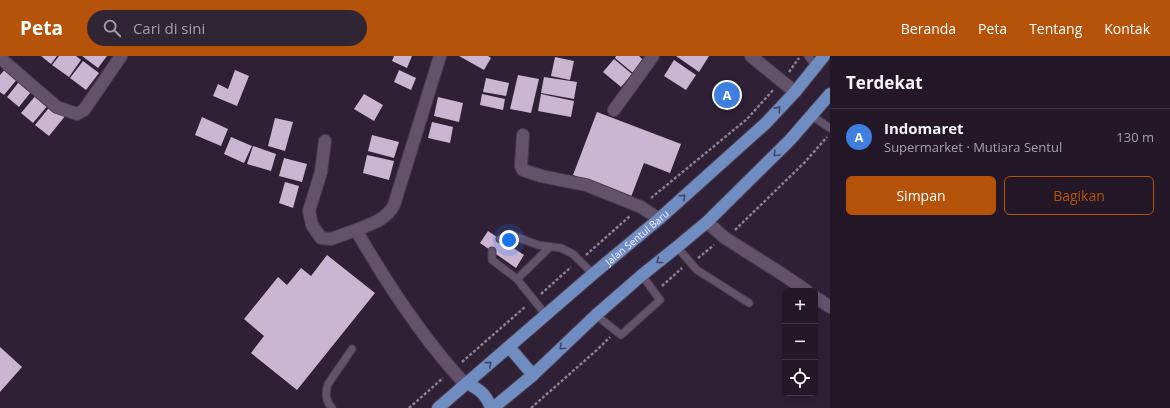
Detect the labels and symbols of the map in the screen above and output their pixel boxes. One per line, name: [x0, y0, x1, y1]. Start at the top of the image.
pin: A: [714, 80, 740, 110]
one-way arrow: [774, 106, 781, 114]
one-way arrow: [773, 149, 781, 157]
one-way arrow: [678, 195, 686, 202]
street label: Jalan Sentul Baru: [601, 206, 672, 269]
your location: [499, 230, 519, 250]
one-way arrow: [657, 256, 664, 263]
one-way arrow: [559, 342, 567, 350]
one-way arrow: [484, 362, 491, 369]

